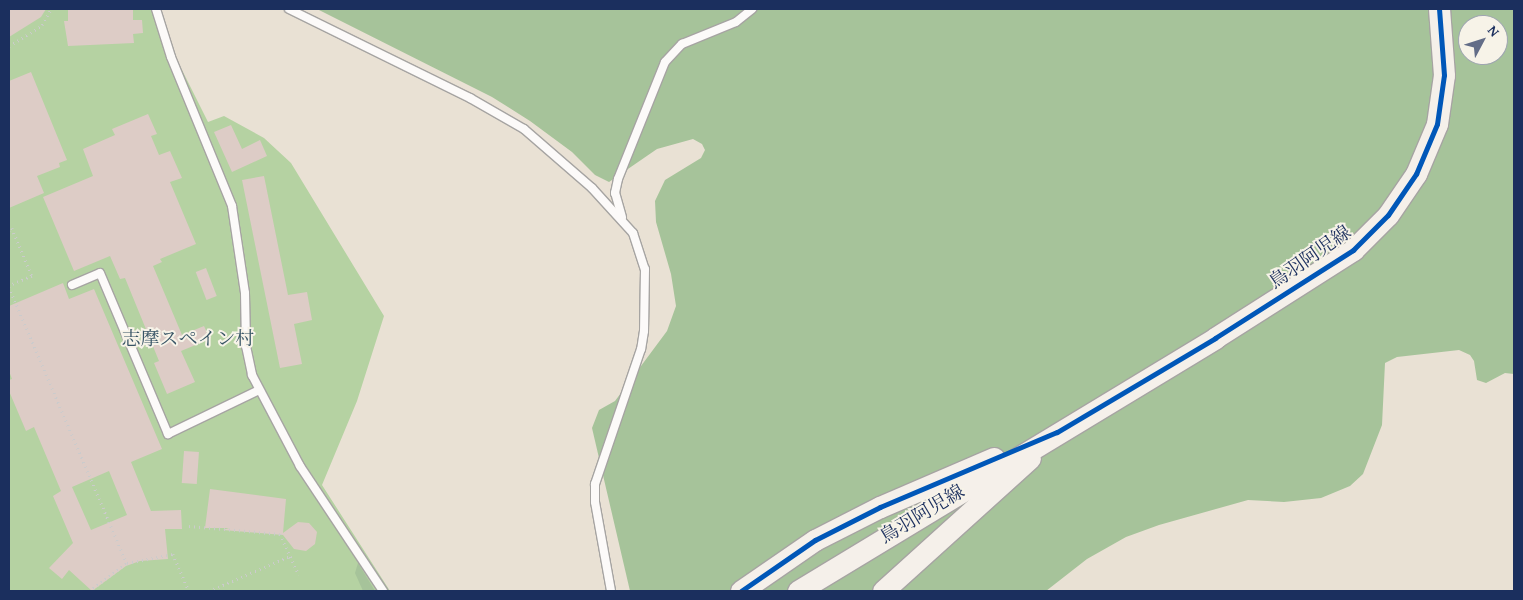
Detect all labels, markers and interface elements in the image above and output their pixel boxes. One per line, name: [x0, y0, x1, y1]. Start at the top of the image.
north arrow: [1458, 15, 1508, 65]
text: N: [1483, 21, 1504, 41]
street label: 鳥羽阿児線: [1265, 220, 1355, 294]
park label: 志摩スペイン村: [122, 328, 254, 350]
street label: 鳥羽阿児線: [875, 480, 969, 548]

